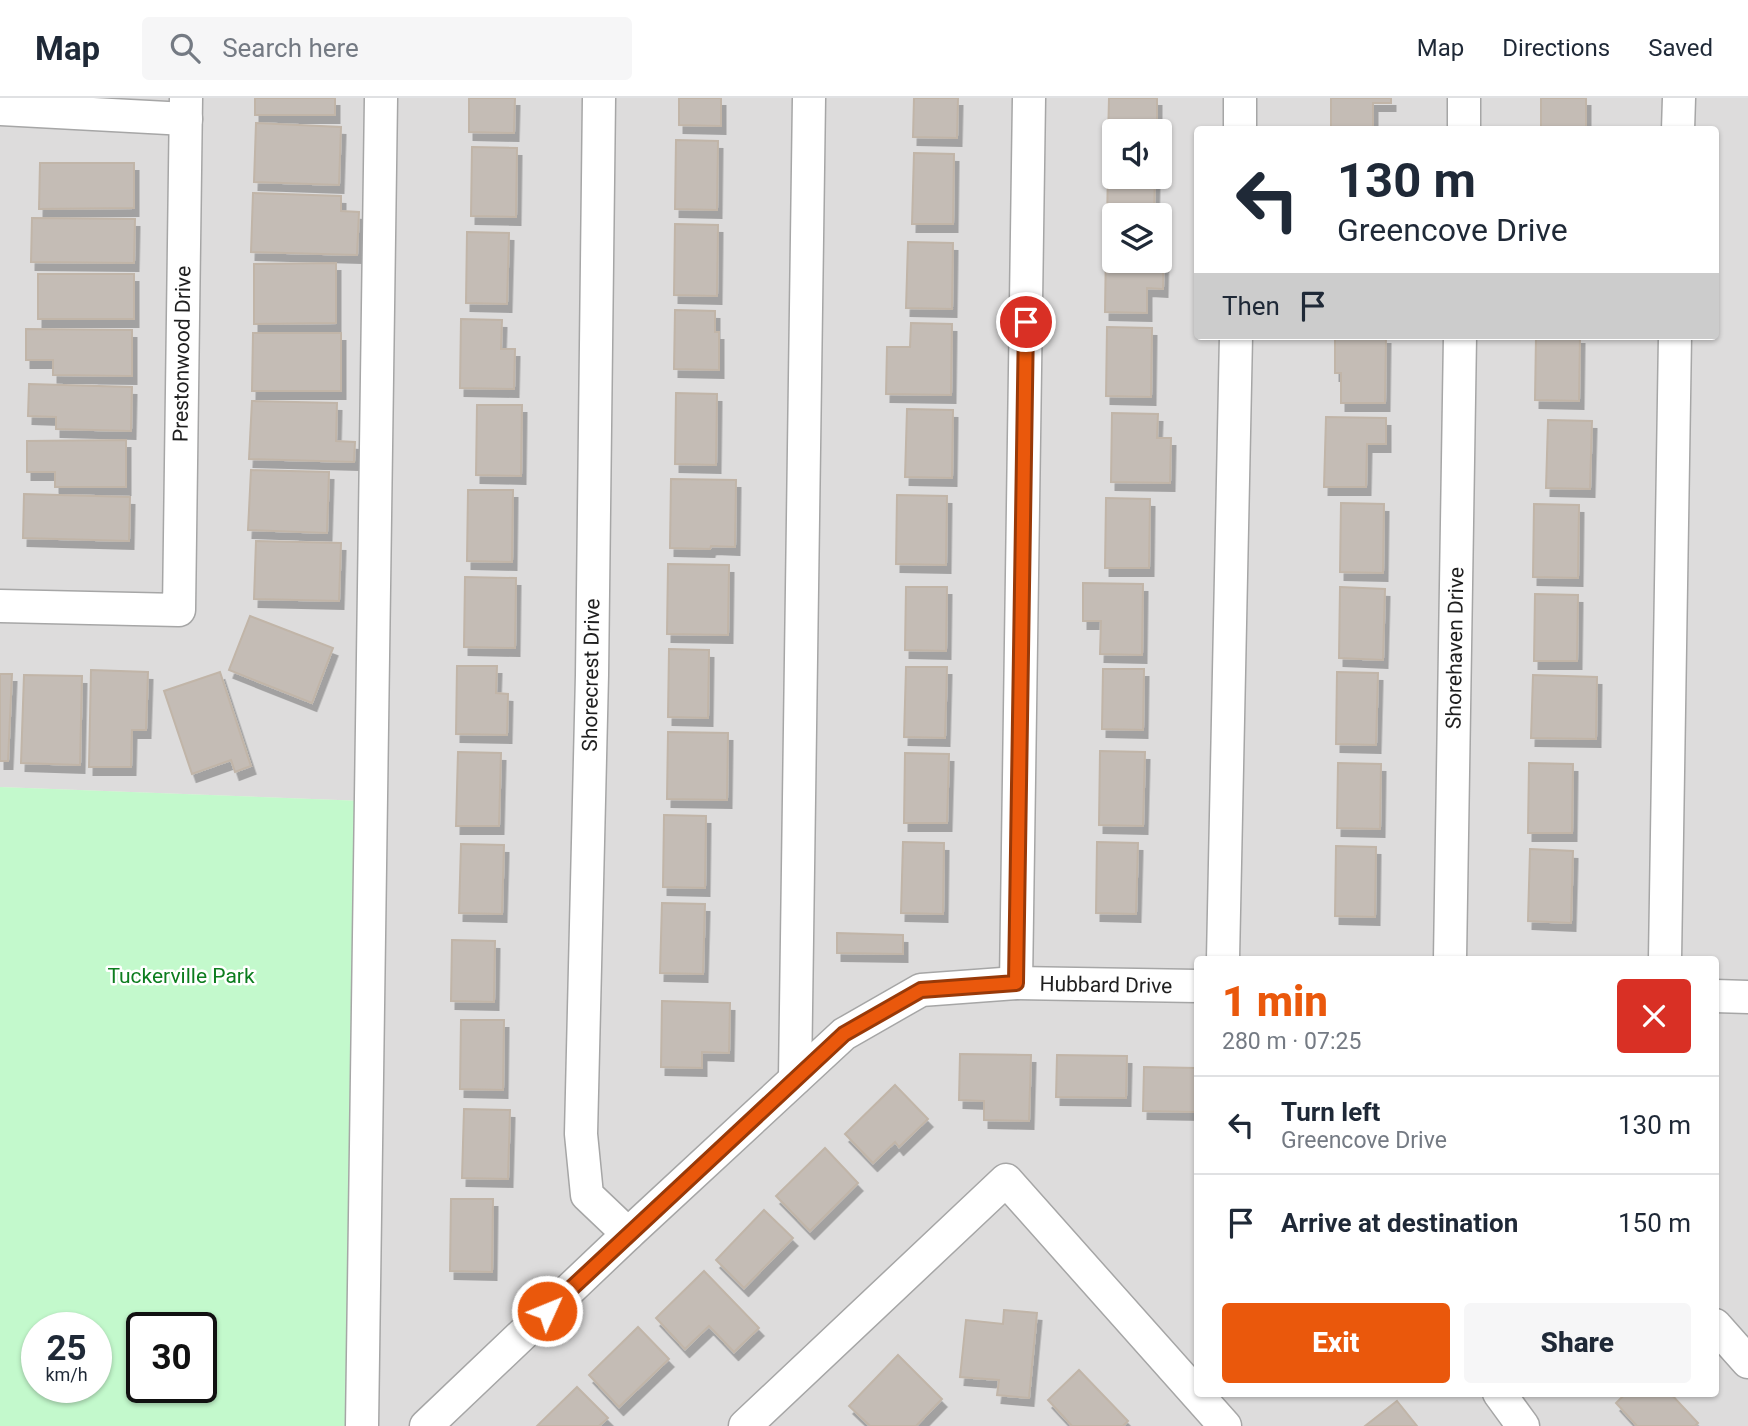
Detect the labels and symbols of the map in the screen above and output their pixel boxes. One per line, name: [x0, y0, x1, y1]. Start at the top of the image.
street label: Prestonwood Drive: [168, 266, 196, 442]
pin: [996, 292, 1056, 352]
street label: Shorehaven Drive: [1442, 567, 1468, 729]
street label: Shorecrest Drive: [578, 598, 604, 752]
park label: Tuckerville Park: [107, 964, 255, 988]
street label: Hubbard Drive: [1039, 972, 1173, 998]
position arrow: [510, 1274, 584, 1348]
speed limit sign: 30: [126, 1312, 217, 1403]

